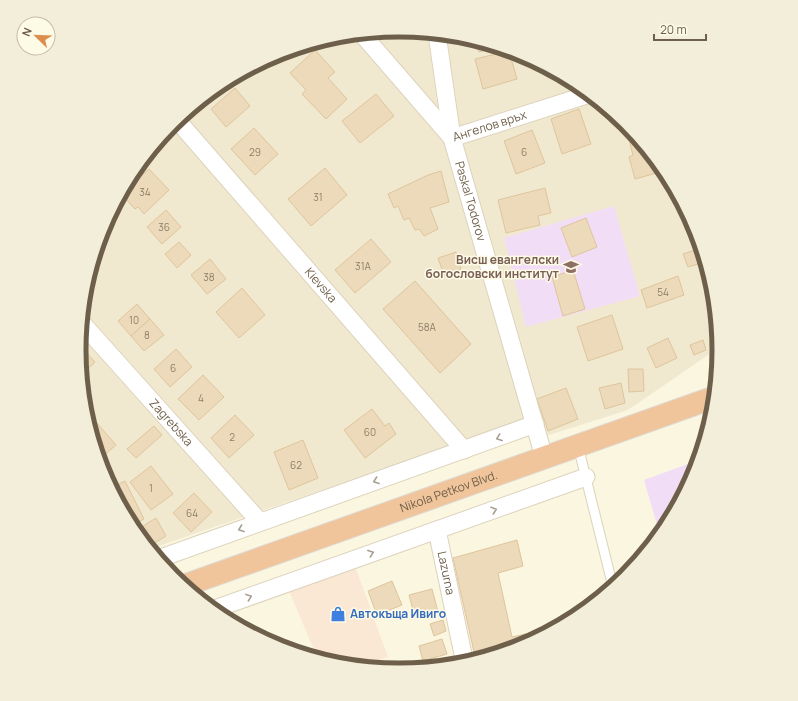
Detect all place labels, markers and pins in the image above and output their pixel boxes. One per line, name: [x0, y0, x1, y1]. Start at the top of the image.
place label: Висш евангелски богословски институт: [426, 251, 560, 282]
school or university icon: Висш евангелски богословски институт: [562, 258, 580, 276]
shop icon: Автокъща Ивиго: [329, 605, 347, 623]
place label: Автокъща Ивиго: [350, 605, 446, 622]

